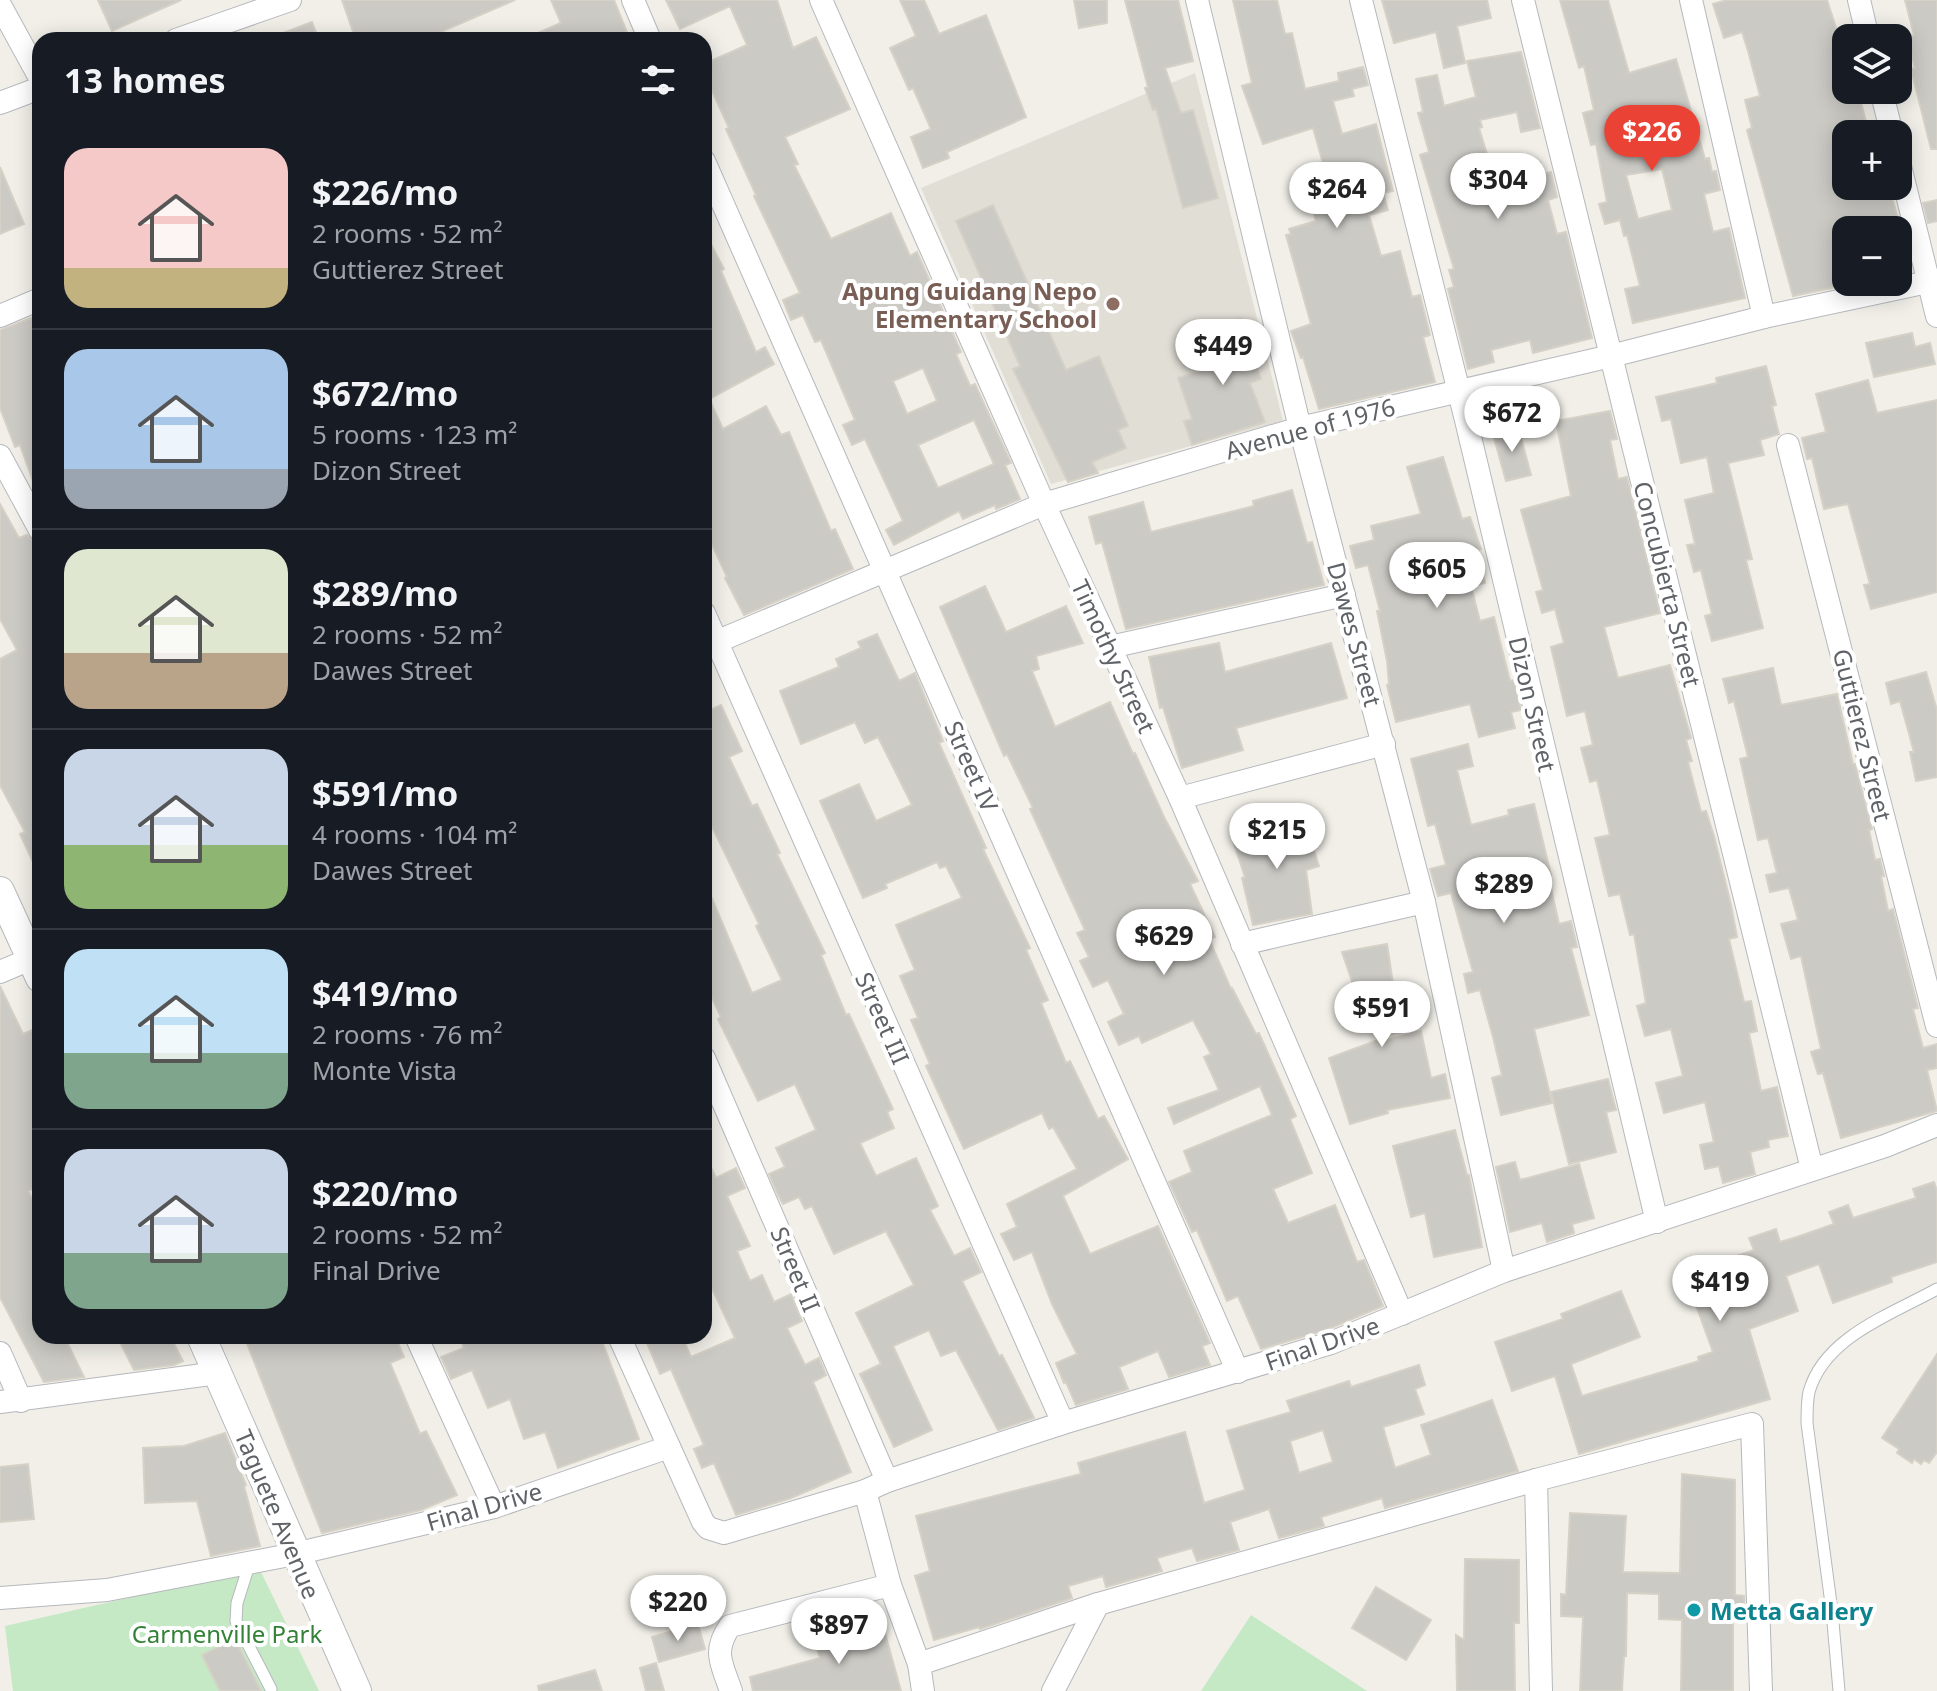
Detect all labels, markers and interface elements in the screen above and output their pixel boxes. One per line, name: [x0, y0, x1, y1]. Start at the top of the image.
map controls: [1832, 24, 1912, 296]
button: layers: [1832, 24, 1912, 104]
text: 13 homes: [64, 57, 226, 103]
icon: filters: [636, 58, 680, 102]
pin: $226: [1605, 105, 1699, 173]
text: $226: [1622, 113, 1682, 149]
button: +: [1832, 120, 1912, 200]
pin: $304: [1451, 153, 1545, 221]
text: $304: [1468, 161, 1528, 197]
pin: $264: [1290, 162, 1384, 230]
text: $226/mo: [312, 169, 458, 215]
text: $264: [1307, 170, 1367, 206]
icon: home: [128, 180, 224, 276]
text: 2 rooms · 52 m²: [312, 215, 502, 251]
button: −: [1832, 216, 1912, 296]
text: Guttierez Street: [312, 251, 503, 287]
place label: Apung Guidang Nepo Elementary School: [842, 274, 1097, 335]
marker: Apung Guidang Nepo Elementary School: [1104, 295, 1122, 313]
pin: $449: [1176, 319, 1270, 387]
text: $449: [1193, 327, 1253, 363]
text: $672/mo: [312, 370, 458, 416]
icon: home: [128, 381, 224, 477]
pin: $672: [1465, 386, 1559, 454]
street label: Avenue of 1976: [1221, 389, 1399, 467]
text: $672: [1482, 394, 1542, 430]
text: 5 rooms · 123 m²: [312, 416, 517, 452]
text: Dizon Street: [312, 452, 461, 488]
street label: Concubierta Street: [1627, 478, 1710, 691]
pin: $605: [1390, 542, 1484, 610]
text: $605: [1407, 550, 1467, 586]
street label: Dawes Street: [1320, 558, 1390, 710]
text: $289/mo: [312, 570, 458, 616]
street label: Timothy Street: [1064, 574, 1164, 738]
icon: home: [128, 581, 224, 677]
text: 2 rooms · 52 m²: [312, 616, 502, 652]
street label: Dizon Street: [1501, 633, 1565, 775]
street label: Guttierez Street: [1826, 645, 1900, 825]
text: Dawes Street: [312, 652, 472, 688]
street label: Street IV: [937, 716, 1007, 817]
text: $591/mo: [312, 770, 458, 816]
icon: home: [128, 781, 224, 877]
pin: $215: [1230, 803, 1324, 871]
text: $215: [1247, 811, 1307, 847]
text: 4 rooms · 104 m²: [312, 816, 517, 852]
text: Dawes Street: [312, 852, 472, 888]
pin: $289: [1457, 857, 1551, 925]
text: $289: [1474, 865, 1534, 901]
pin: $629: [1117, 909, 1211, 977]
text: $629: [1134, 917, 1194, 953]
street label: Street III: [848, 967, 918, 1069]
text: $419/mo: [312, 970, 458, 1016]
icon: home: [128, 981, 224, 1077]
pin: $591: [1335, 981, 1429, 1049]
text: $591: [1352, 989, 1412, 1025]
text: 2 rooms · 76 m²: [312, 1016, 502, 1052]
text: Monte Vista: [312, 1052, 457, 1088]
text: $220/mo: [312, 1170, 458, 1216]
icon: home: [128, 1181, 224, 1277]
text: 2 rooms · 52 m²: [312, 1216, 502, 1252]
street label: Street II: [763, 1221, 829, 1317]
text: Final Drive: [312, 1252, 441, 1288]
pin: $419: [1673, 1255, 1767, 1323]
text: $419: [1690, 1263, 1750, 1299]
street label: Final Drive: [1260, 1308, 1384, 1378]
street label: Taguete Avenue: [228, 1424, 328, 1604]
street label: Final Drive: [422, 1474, 546, 1538]
pin: $220: [631, 1575, 725, 1643]
text: $220: [648, 1583, 708, 1619]
place label: Metta Gallery: [1710, 1594, 1874, 1627]
pin: $897: [792, 1598, 886, 1666]
marker: Metta Gallery: [1685, 1601, 1703, 1619]
text: $897: [809, 1606, 869, 1642]
park label: Carmenville Park: [132, 1617, 322, 1650]

